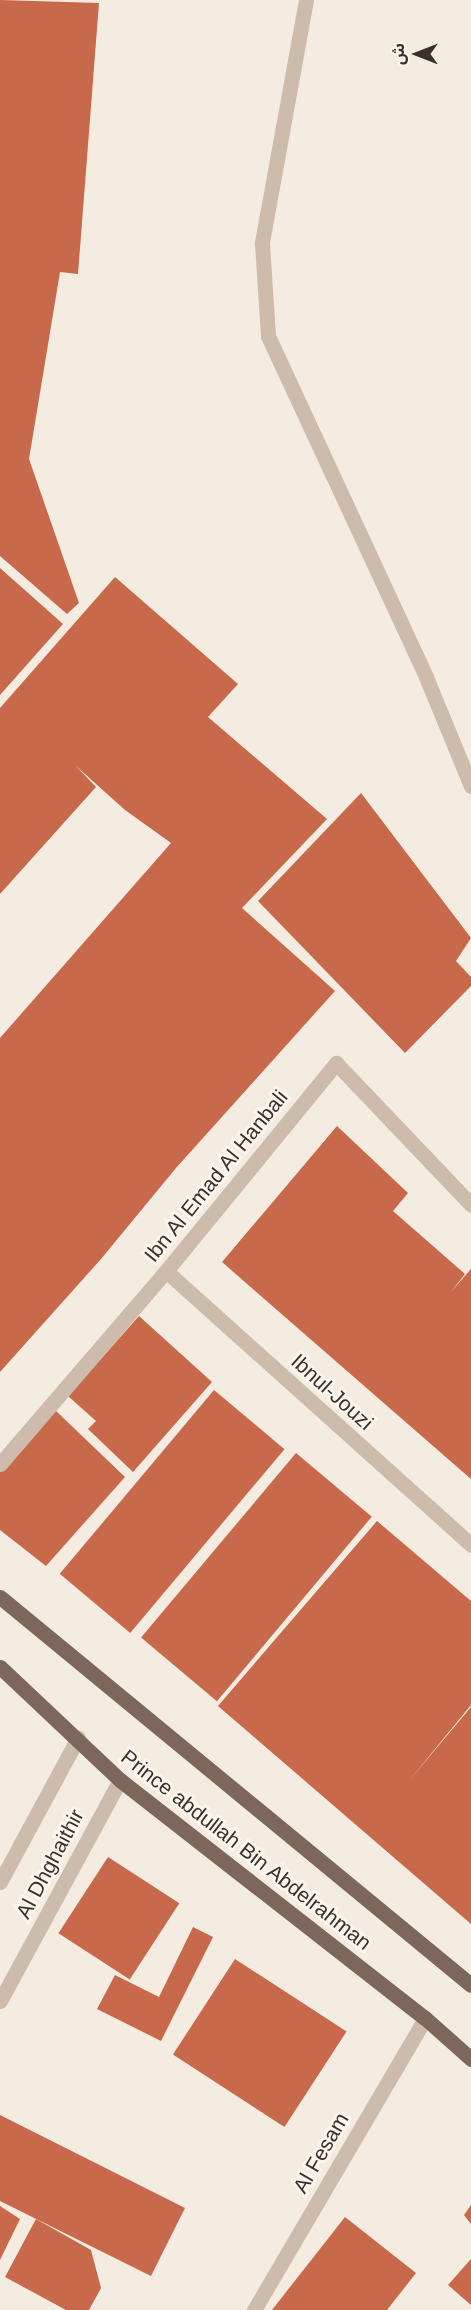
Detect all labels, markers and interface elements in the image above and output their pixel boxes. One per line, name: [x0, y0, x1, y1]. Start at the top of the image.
north arrow: [387, 24, 447, 84]
text: ش: [390, 43, 407, 65]
street label: Ibn Al Emad Al Hanbali: [138, 1084, 294, 1268]
street label: Ibnul-Jouzi: [286, 1349, 378, 1435]
street label: Prince abdullah Bin Abdelrahman: [115, 1744, 377, 1956]
street label: Al Dhghaithir: [11, 1805, 89, 1923]
street label: Al Fesam: [288, 2108, 354, 2198]

